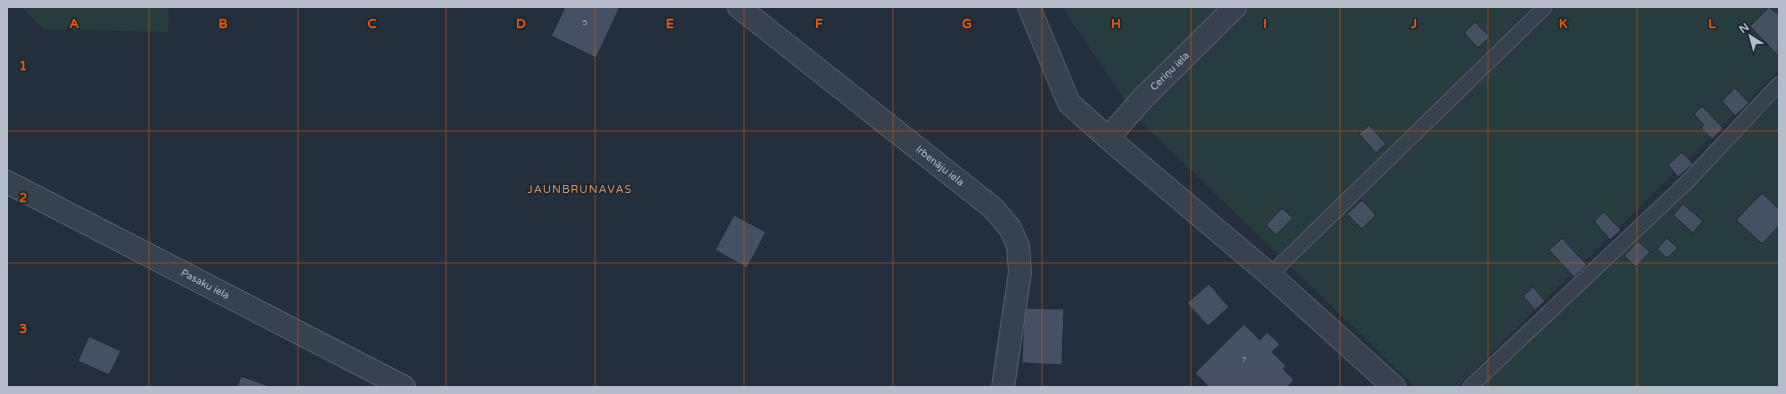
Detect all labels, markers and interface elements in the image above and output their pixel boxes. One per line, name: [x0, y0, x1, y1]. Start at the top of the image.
text: A: [69, 16, 79, 32]
text: B: [218, 16, 228, 32]
text: C: [367, 16, 377, 32]
text: D: [516, 16, 526, 32]
text: E: [666, 16, 674, 32]
text: F: [815, 16, 823, 32]
text: G: [962, 16, 972, 32]
text: H: [1111, 16, 1121, 32]
text: I: [1263, 16, 1267, 32]
text: J: [1410, 16, 1417, 32]
text: K: [1559, 16, 1568, 32]
text: L: [1708, 16, 1716, 32]
north arrow: [1730, 16, 1770, 56]
house number: 5: [582, 18, 588, 27]
text: N: [1737, 21, 1752, 36]
street label: Ceriņu iela: [1148, 50, 1192, 93]
text: 1: [19, 58, 27, 74]
street label: Irbenāju iela: [913, 143, 966, 189]
district label: JAUNBRUNAVAS: [528, 183, 632, 196]
text: 2: [19, 190, 27, 206]
street label: Pasaku iela: [179, 267, 231, 302]
text: 3: [19, 321, 27, 337]
house number: 7: [1241, 355, 1247, 364]

